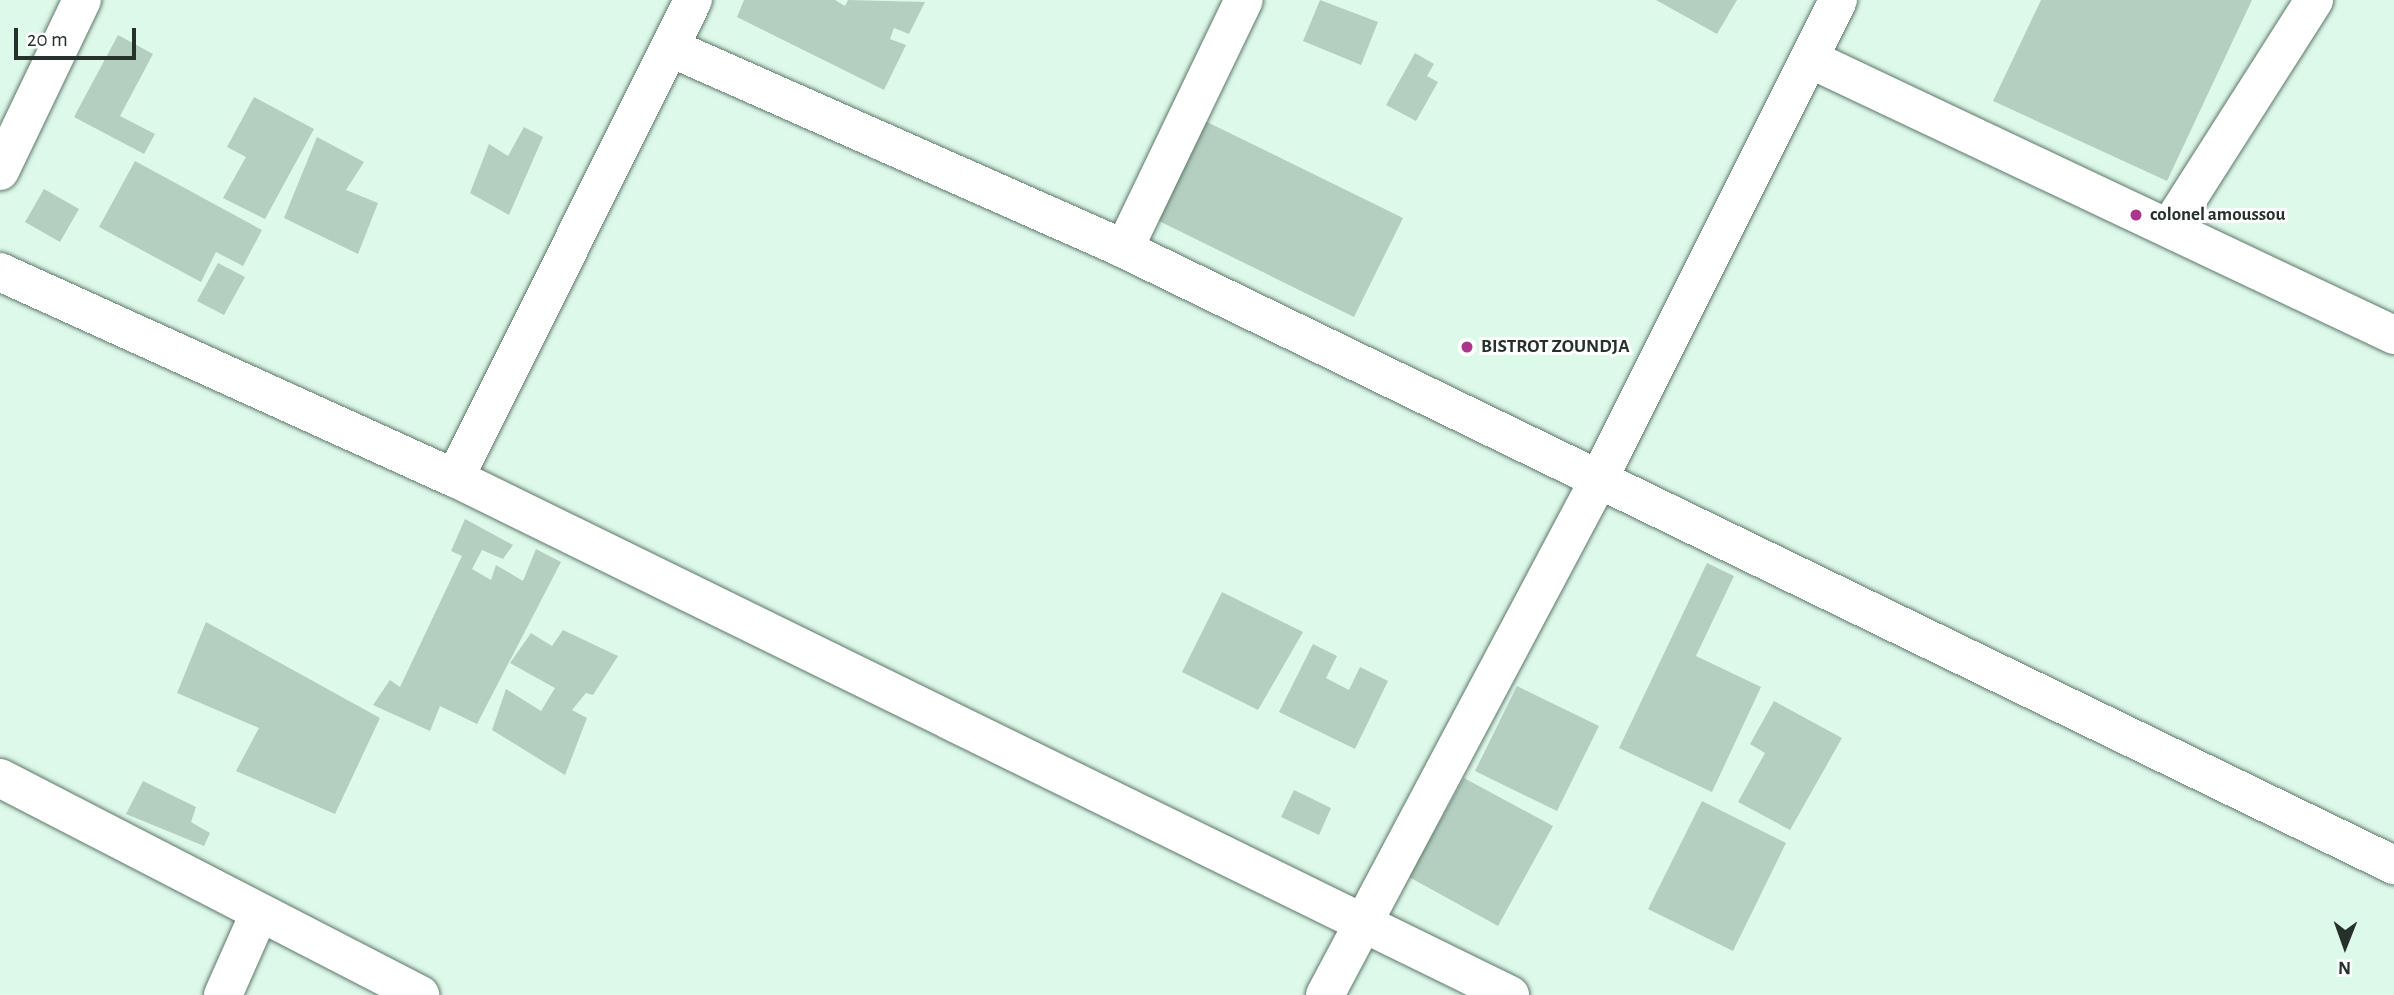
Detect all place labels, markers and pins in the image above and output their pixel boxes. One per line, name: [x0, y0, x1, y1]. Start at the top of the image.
place label: colonel amoussou: [2150, 204, 2285, 226]
marker: colonel amoussou: [2128, 207, 2144, 223]
place label: BISTROT ZOUNDJA: [1481, 336, 1630, 358]
marker: BISTROT ZOUNDJA: [1459, 339, 1475, 355]

